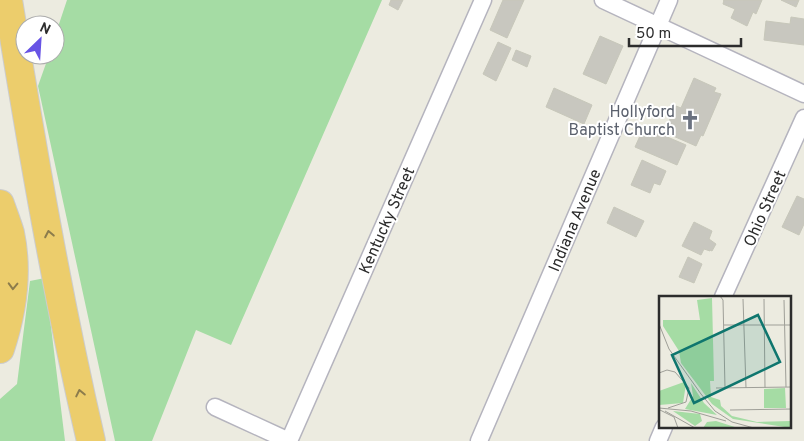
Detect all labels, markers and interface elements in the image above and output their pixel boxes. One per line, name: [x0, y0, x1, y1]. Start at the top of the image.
north arrow: [15, 15, 65, 65]
scale bar: [629, 15, 742, 47]
text: N: [37, 20, 53, 39]
text: 50 m: [636, 25, 671, 44]
place label: Hollyford Baptist Church: [569, 103, 675, 141]
church icon: Hollyford Baptist Church: [679, 109, 701, 131]
street label: Kentucky Street: [355, 164, 420, 277]
street label: Indiana Avenue: [545, 166, 606, 275]
street label: Ohio Street: [740, 168, 792, 250]
one-way arrow: [44, 230, 54, 239]
one-way arrow: [8, 282, 18, 290]
inset map: [659, 296, 792, 428]
one-way arrow: [75, 389, 86, 398]

